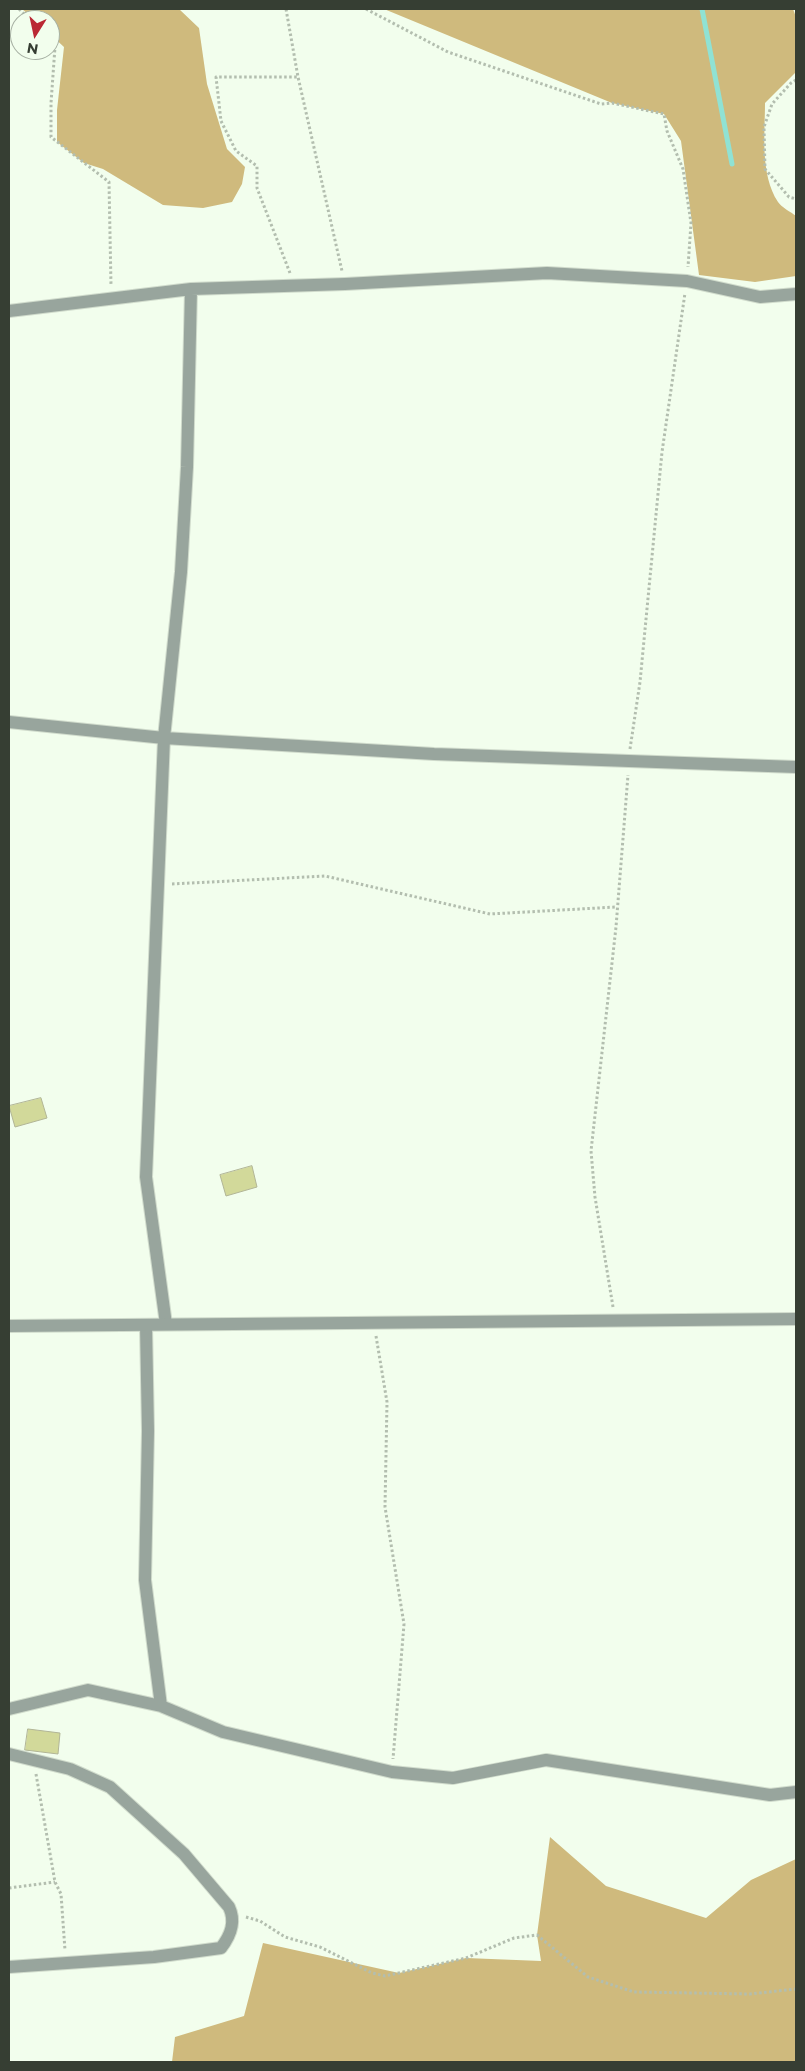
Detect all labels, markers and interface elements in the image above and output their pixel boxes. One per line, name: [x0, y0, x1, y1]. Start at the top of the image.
north arrow: [10, 10, 60, 60]
text: N: [25, 39, 40, 59]

